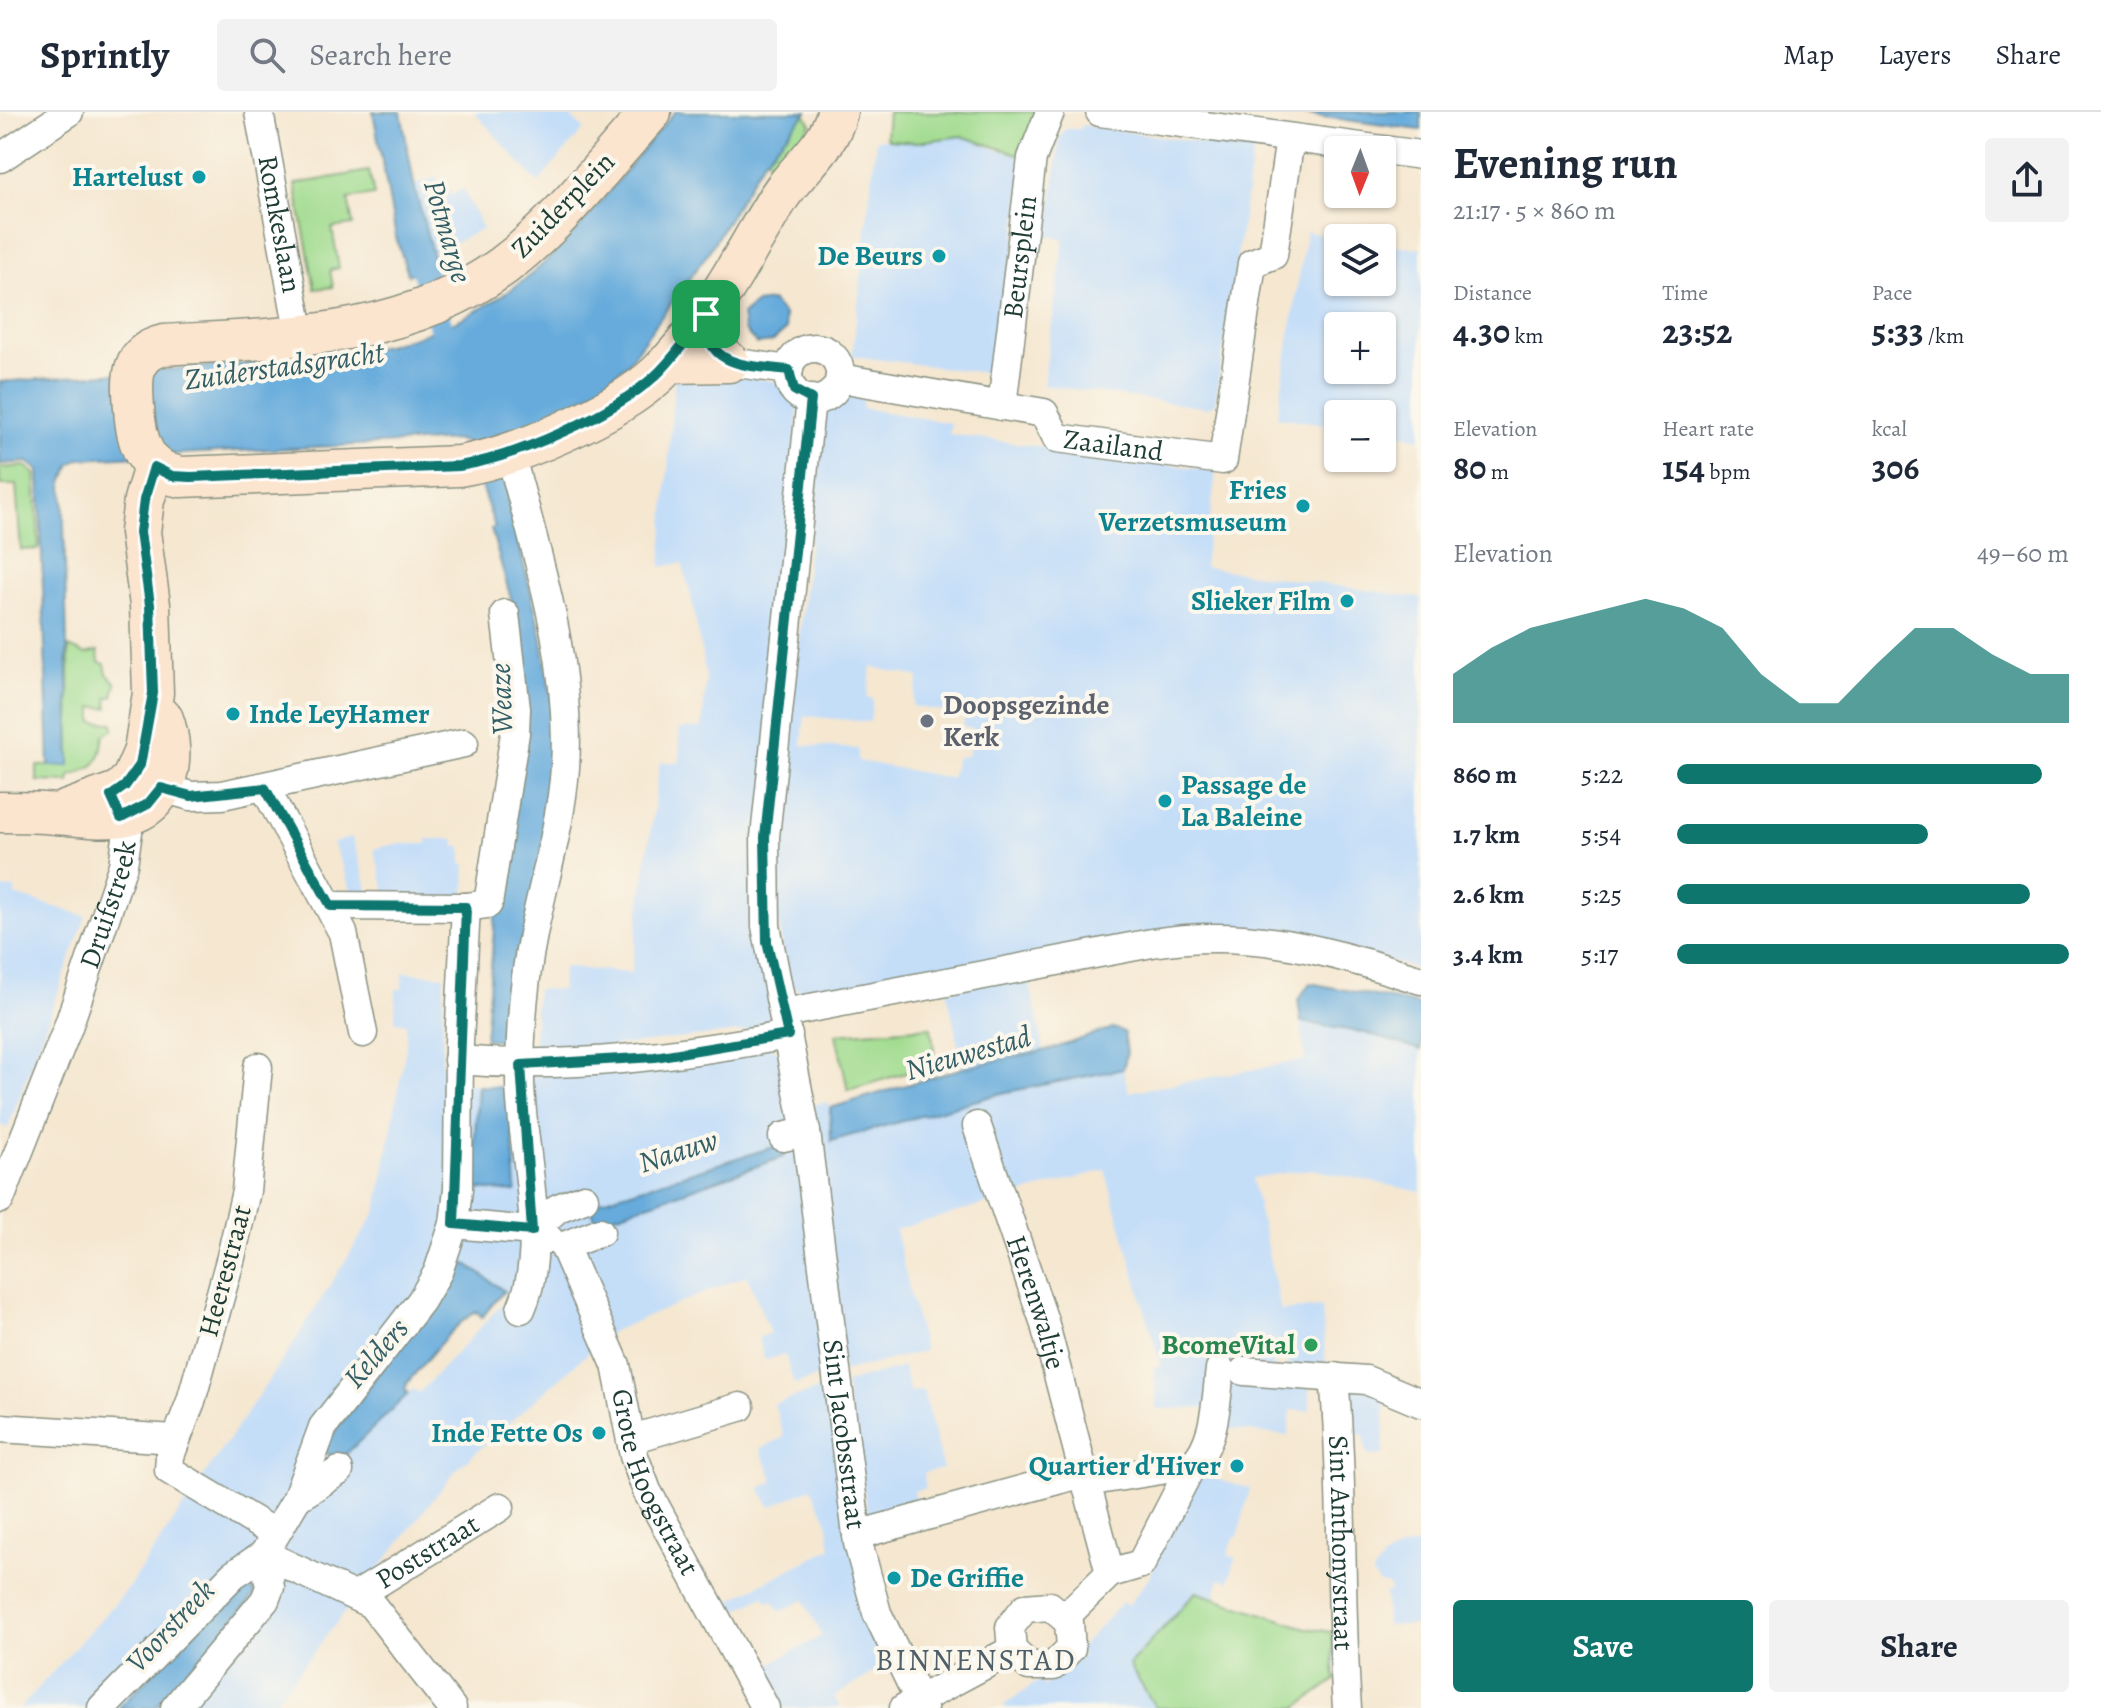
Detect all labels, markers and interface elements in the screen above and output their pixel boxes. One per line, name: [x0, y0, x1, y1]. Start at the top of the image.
search box: [217, 19, 777, 91]
text: Sprintly: [40, 29, 169, 81]
icon: search: [245, 33, 289, 77]
text: Search here: [309, 35, 452, 75]
text: Map: [1783, 36, 1834, 74]
text: Layers: [1878, 36, 1951, 74]
text: Share: [1995, 36, 2061, 74]
text: Evening run: [1453, 133, 1678, 193]
north arrow: [1324, 136, 1396, 208]
map controls: [1324, 136, 1396, 472]
button: share: [1985, 138, 2069, 222]
street label: Zuiderplein: [503, 143, 623, 267]
street label: Romkeslaan: [248, 152, 311, 296]
place label: Hartelust: [72, 158, 183, 196]
marker: Hartelust: [190, 168, 208, 186]
water label: Potmarge: [414, 175, 482, 287]
street label: Beursplein: [994, 193, 1046, 321]
text: 21:17 · 5 × 860 m: [1453, 193, 1616, 228]
button: layers: [1324, 224, 1396, 296]
place label: De Beurs: [817, 237, 923, 275]
marker: De Beurs: [930, 247, 948, 265]
text: Distance: [1453, 278, 1532, 308]
text: Time: [1662, 278, 1708, 308]
text: Pace: [1872, 278, 1912, 308]
pin: [672, 280, 740, 348]
icon: arrive: [684, 292, 728, 336]
text: 4.30: [1453, 308, 1510, 355]
text: 23:52: [1662, 308, 1732, 355]
text: 5:33: [1872, 308, 1924, 355]
button: +: [1324, 312, 1396, 384]
text: km: [1510, 321, 1544, 351]
text: /km: [1924, 321, 1964, 351]
water label: Zuiderstadsgracht: [182, 332, 388, 400]
button: −: [1324, 400, 1396, 472]
text: Elevation: [1453, 414, 1537, 444]
text: Heart rate: [1662, 414, 1754, 444]
text: kcal: [1872, 414, 1907, 444]
street label: Zaailand: [1061, 420, 1166, 471]
text: 80: [1453, 444, 1486, 491]
text: 154: [1662, 444, 1705, 491]
text: 306: [1872, 444, 1919, 491]
text: m: [1486, 457, 1509, 487]
text: bpm: [1705, 457, 1750, 487]
place label: Fries Verzetsmuseum: [1098, 471, 1287, 541]
marker: Fries Verzetsmuseum: [1294, 497, 1312, 515]
text: Elevation: [1453, 536, 1553, 571]
text: 49–60 m: [1977, 536, 2069, 571]
place label: Slieker Film: [1191, 582, 1331, 620]
marker: Slieker Film: [1338, 592, 1356, 610]
water label: Weaze: [480, 662, 522, 736]
place label: Doopsgezinde Kerk: [943, 686, 1110, 756]
place label: Inde LeyHamer: [249, 695, 430, 733]
marker: Inde LeyHamer: [224, 705, 242, 723]
marker: Doopsgezinde Kerk: [918, 712, 936, 730]
text: 860 m: [1453, 757, 1517, 792]
text: 5:22: [1581, 757, 1623, 792]
place label: Passage de La Baleine: [1181, 766, 1306, 836]
marker: Passage de La Baleine: [1156, 792, 1174, 810]
text: 1.7 km: [1453, 817, 1520, 852]
text: 5:54: [1581, 817, 1621, 852]
street label: Druifstreek: [70, 838, 145, 974]
text: 2.6 km: [1453, 877, 1525, 912]
text: 5:25: [1581, 877, 1622, 912]
text: 3.4 km: [1453, 937, 1523, 972]
text: 5:17: [1581, 937, 1618, 972]
water label: Nieuwestad: [901, 1016, 1036, 1090]
water label: Naauw: [633, 1119, 723, 1183]
street label: Heerestraat: [189, 1201, 261, 1341]
street label: Herenwaltje: [997, 1230, 1075, 1373]
water label: Kelders: [334, 1309, 418, 1397]
place label: BcomeVital: [1161, 1326, 1296, 1364]
marker: BcomeVital: [1302, 1336, 1320, 1354]
street label: Sint Jacobsstraat: [813, 1337, 875, 1532]
street label: Grote Hoogstraat: [602, 1386, 708, 1582]
place label: Inde Fette Os: [431, 1414, 583, 1452]
marker: Inde Fette Os: [590, 1424, 608, 1442]
street label: Sint Anthonystraat: [1319, 1434, 1363, 1651]
place label: Quartier d'Hiver: [1029, 1447, 1221, 1485]
marker: Quartier d'Hiver: [1228, 1457, 1246, 1475]
street label: Poststraat: [369, 1505, 486, 1598]
place label: De Griffie: [910, 1559, 1024, 1597]
marker: De Griffie: [885, 1569, 903, 1587]
water label: Voorstreek: [117, 1571, 223, 1681]
button: Save: [1453, 1600, 1753, 1692]
button: Share: [1769, 1600, 2069, 1692]
district label: BINNENSTAD: [875, 1640, 1077, 1680]

